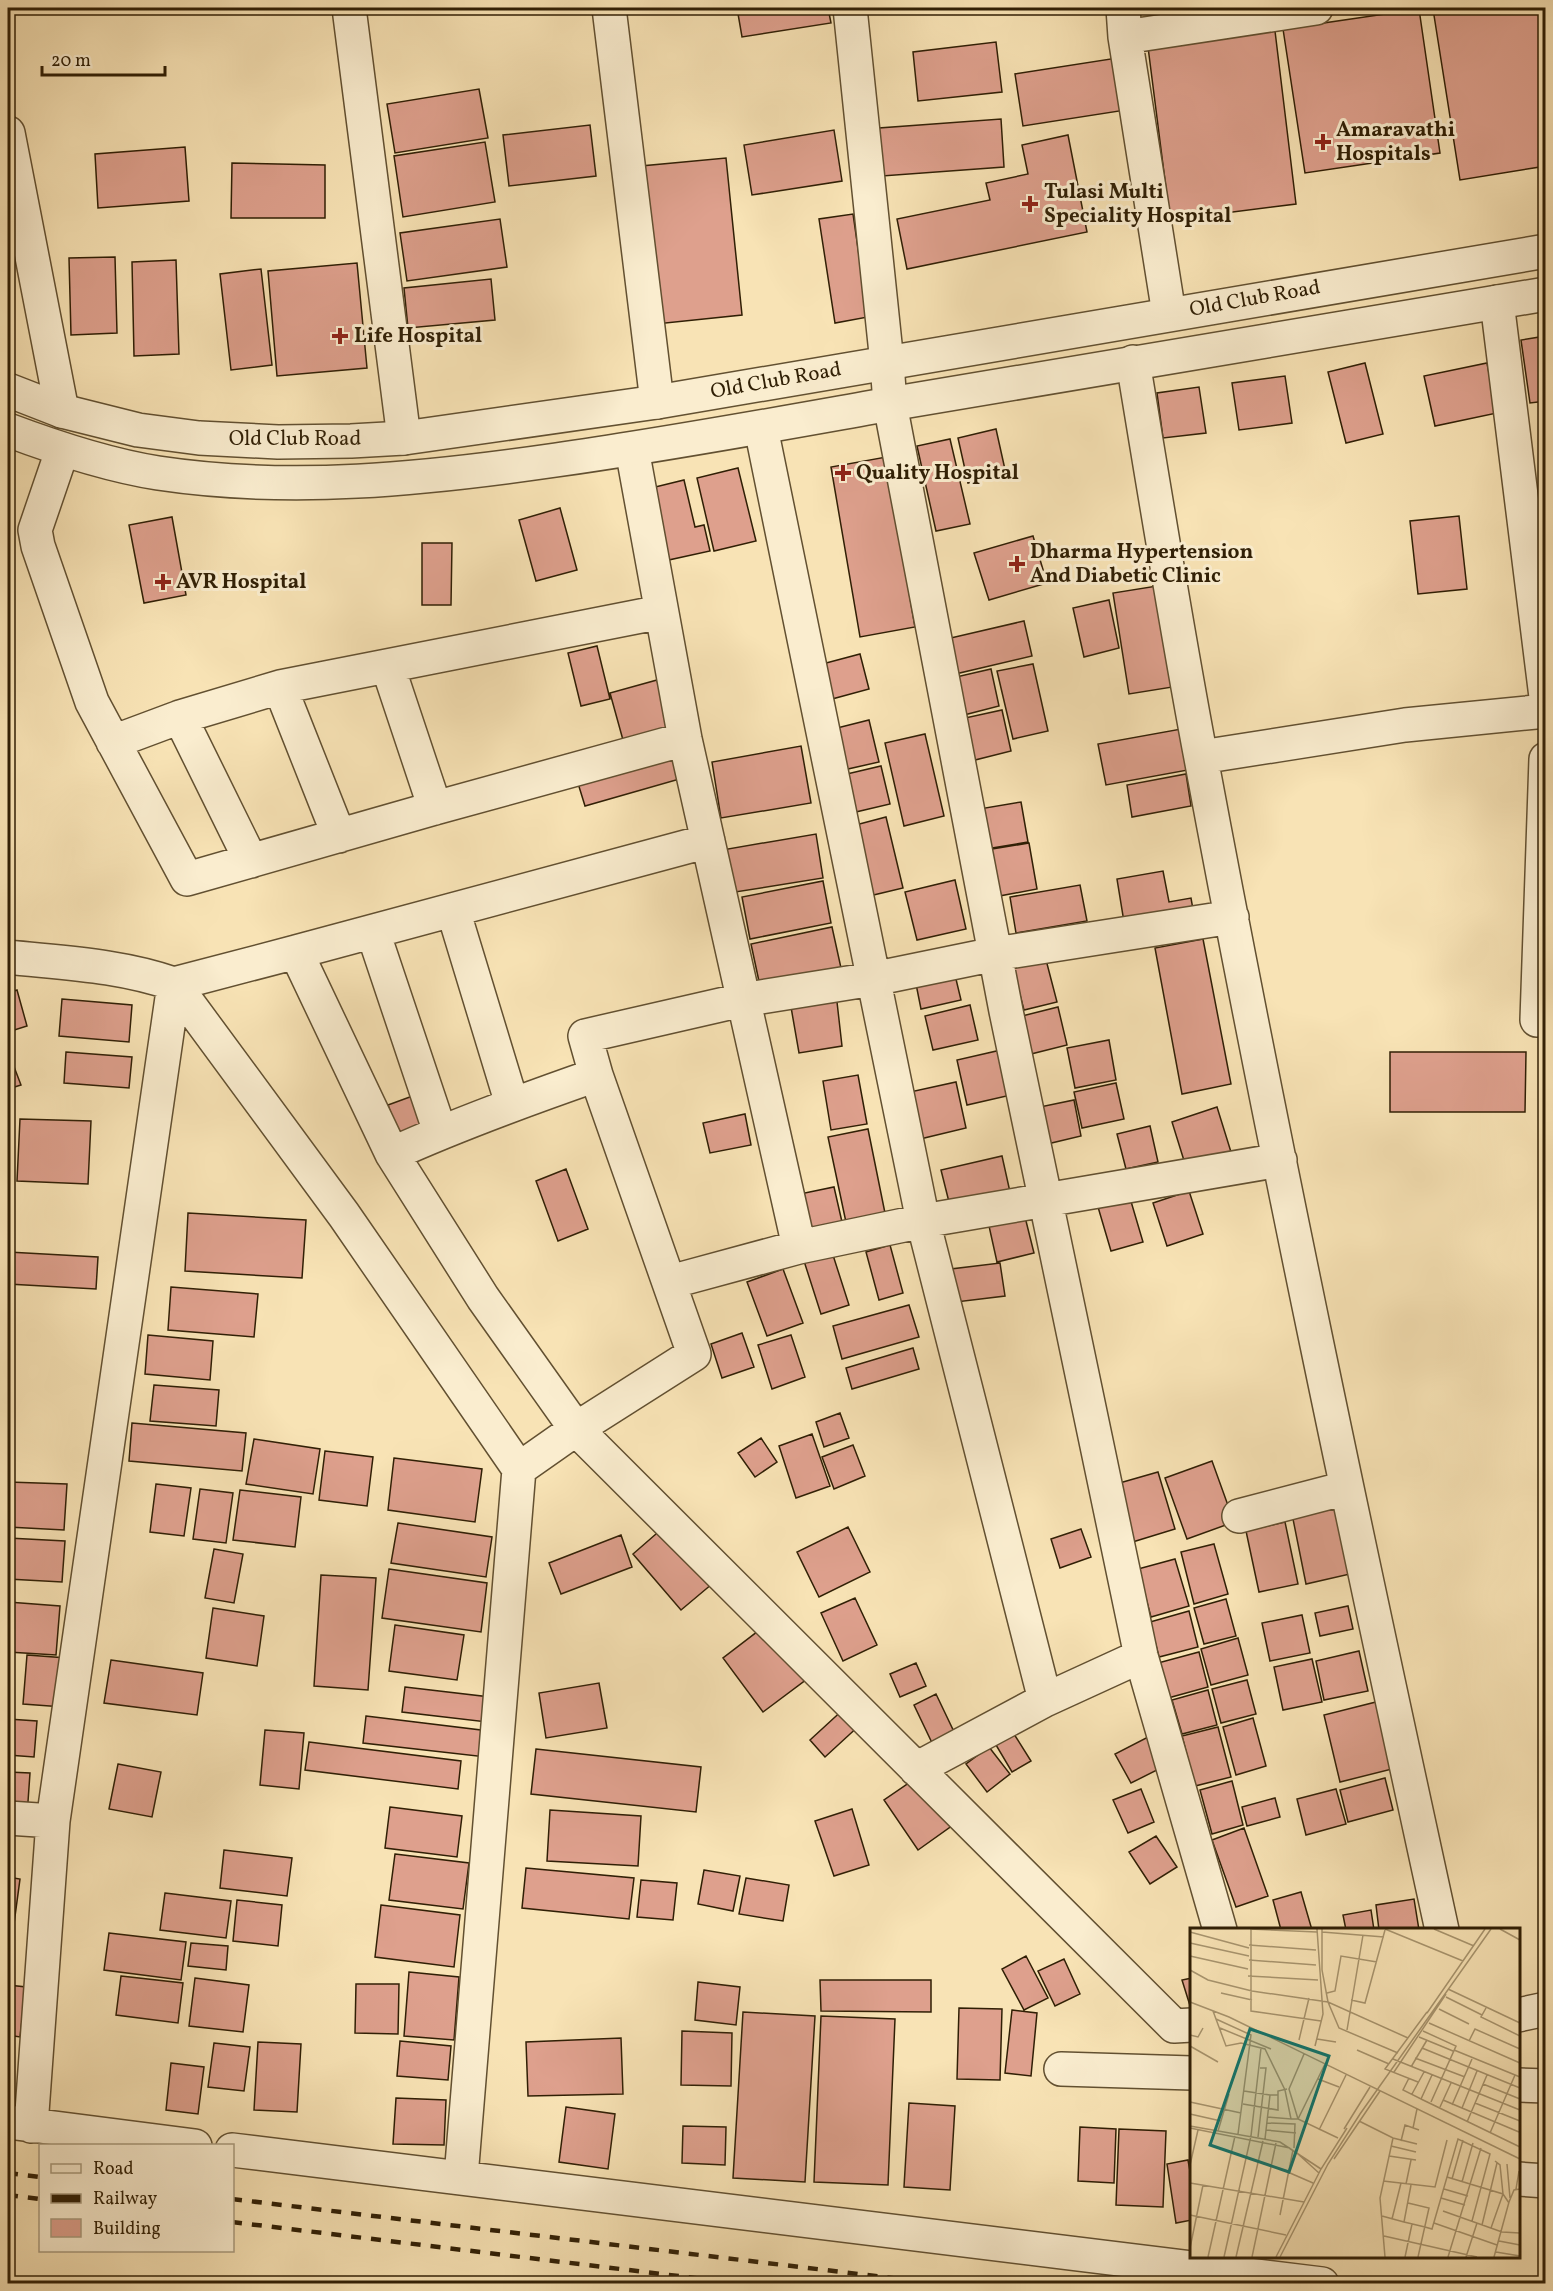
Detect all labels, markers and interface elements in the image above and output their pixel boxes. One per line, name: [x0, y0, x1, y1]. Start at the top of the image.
scale bar: [42, 39, 165, 77]
text: 20 m: [51, 49, 91, 74]
place label: Amaravathi Hospitals: [1336, 116, 1455, 169]
marker: Amaravathi Hospitals: [1314, 133, 1332, 151]
place label: Tulasi Multi Speciality Hospital: [1044, 178, 1231, 231]
marker: Tulasi Multi Speciality Hospital: [1021, 195, 1039, 213]
street label: Old Club Road: [1187, 273, 1323, 325]
place label: Life Hospital: [354, 322, 482, 351]
marker: Life Hospital: [331, 327, 349, 345]
street label: Old Club Road: [708, 355, 844, 407]
street label: Old Club Road: [229, 425, 361, 454]
place label: Quality Hospital: [856, 459, 1019, 488]
marker: Quality Hospital: [834, 464, 852, 482]
place label: Dharma Hypertension And Diabetic Clinic: [1030, 538, 1253, 591]
marker: Dharma Hypertension And Diabetic Clinic: [1008, 555, 1026, 573]
place label: AVR Hospital: [176, 568, 306, 597]
marker: AVR Hospital: [154, 573, 172, 591]
inset map: [1190, 1928, 1520, 2258]
legend: [39, 2144, 234, 2252]
text: Road: [93, 2157, 134, 2182]
text: Railway: [93, 2187, 157, 2212]
text: Building: [93, 2217, 161, 2242]

